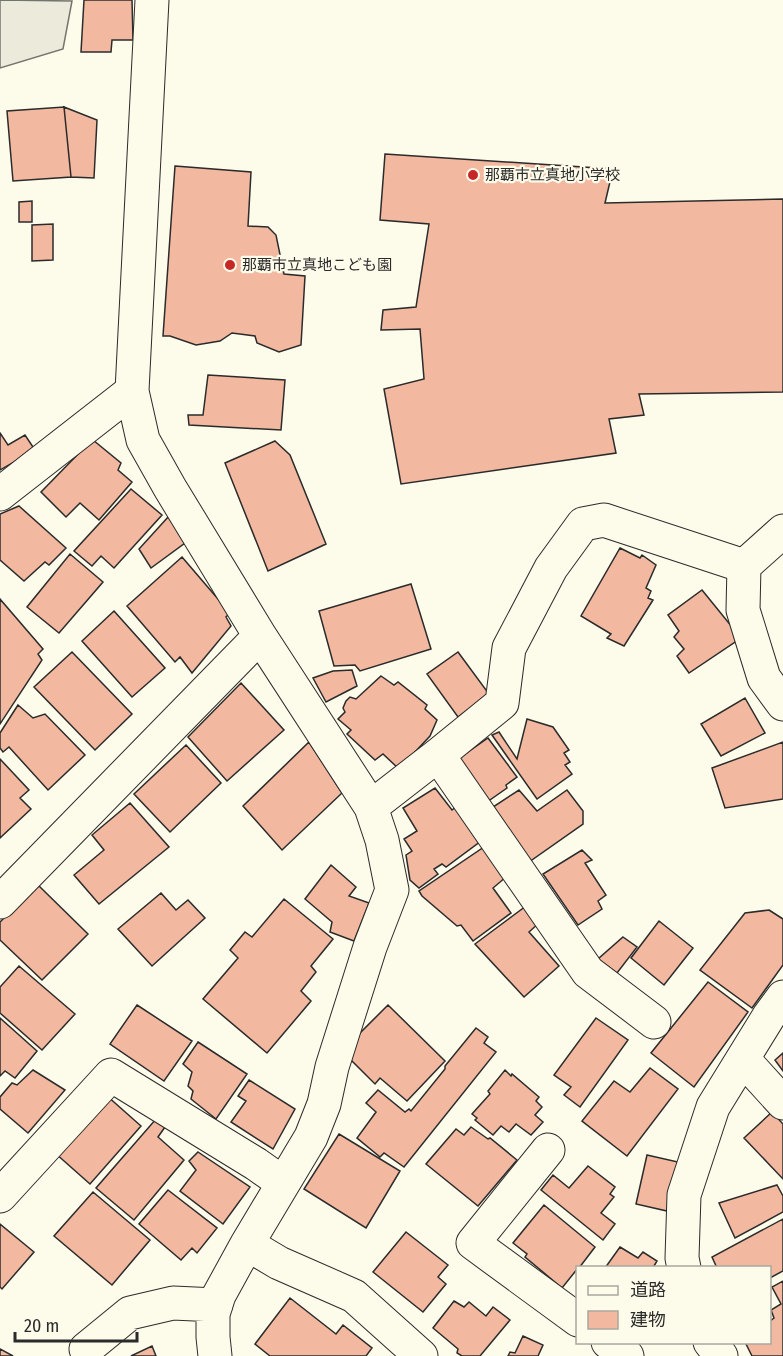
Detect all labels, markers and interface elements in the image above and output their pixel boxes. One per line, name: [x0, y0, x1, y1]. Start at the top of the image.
place label: 那覇市立真地小学校: [485, 166, 620, 184]
marker: 那覇市立真地小学校: [466, 168, 480, 182]
place label: 那覇市立真地こども園: [242, 256, 392, 274]
marker: 那覇市立真地こども園: [223, 258, 237, 272]
legend: [576, 1266, 771, 1344]
text: 道路: [630, 1279, 666, 1301]
scale bar: [15, 1305, 136, 1343]
text: 建物: [630, 1309, 666, 1331]
text: 20 m: [24, 1315, 59, 1337]

